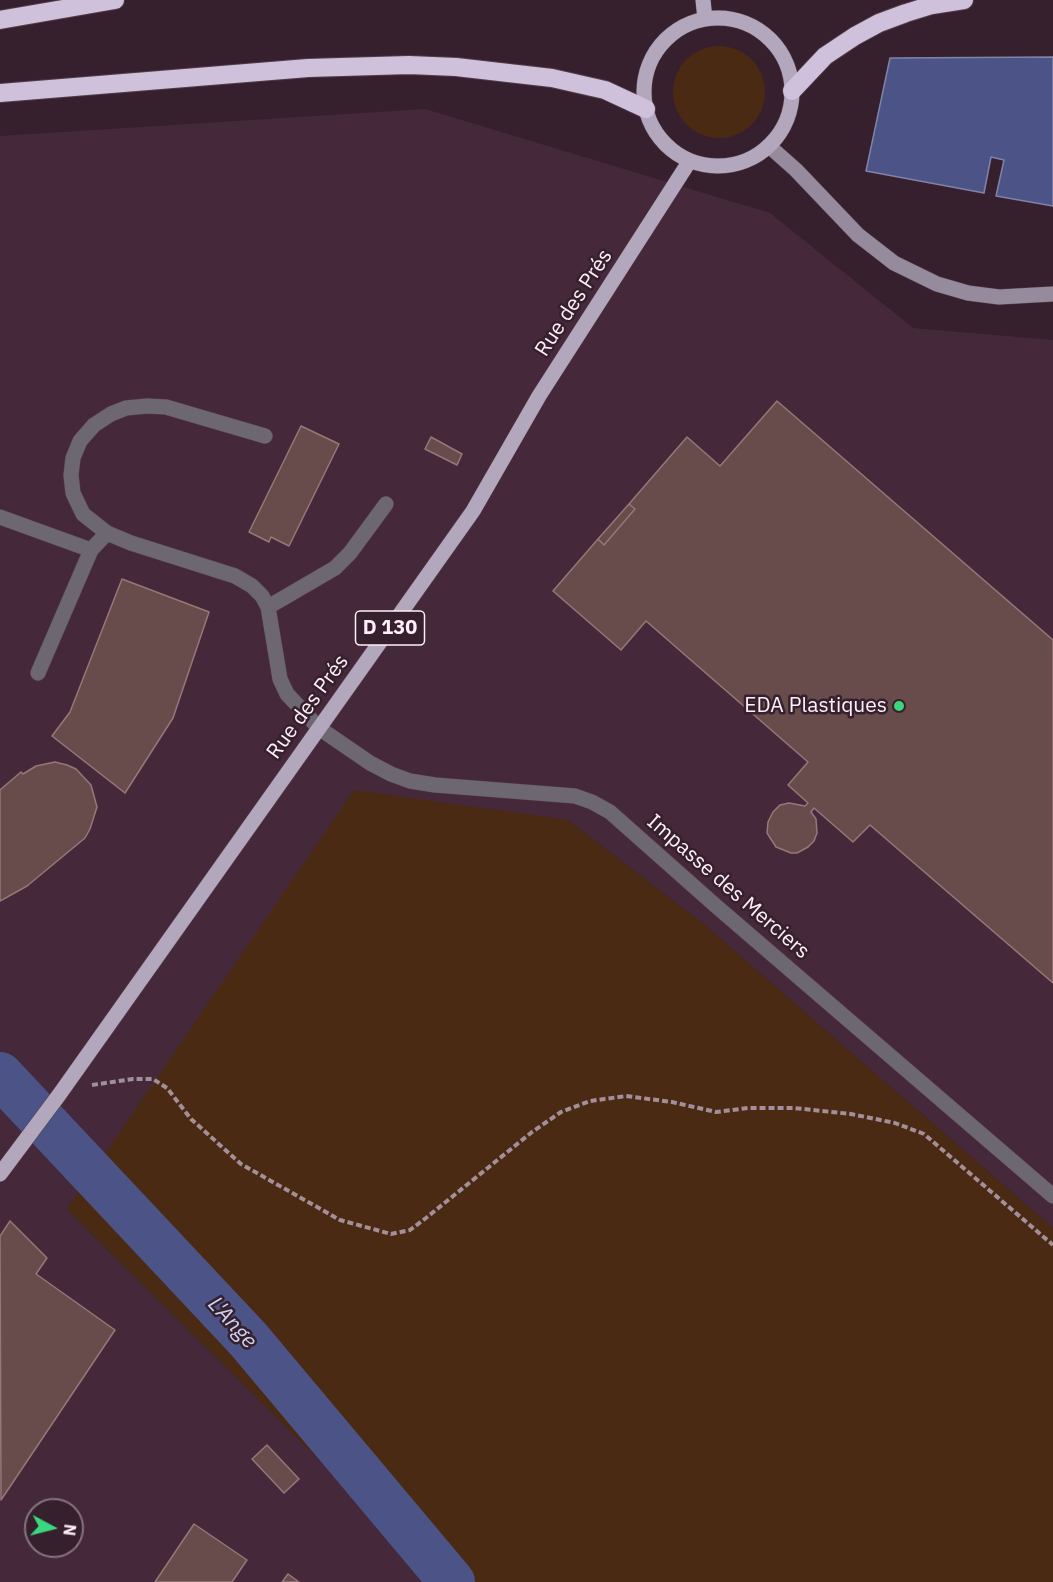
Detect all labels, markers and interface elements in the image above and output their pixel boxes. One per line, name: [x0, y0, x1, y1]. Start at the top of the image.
street label: Rue des Prés: [530, 245, 618, 361]
road number: D 130: [356, 611, 424, 645]
street label: Rue des Prés: [262, 650, 354, 764]
place label: EDA Plastiques: [744, 693, 887, 719]
marker: EDA Plastiques: [892, 699, 906, 713]
street label: Impasse des Merciers: [642, 809, 814, 965]
water label: L'Ange: [202, 1292, 262, 1354]
north arrow: [24, 1498, 84, 1558]
text: N: [59, 1523, 81, 1537]

